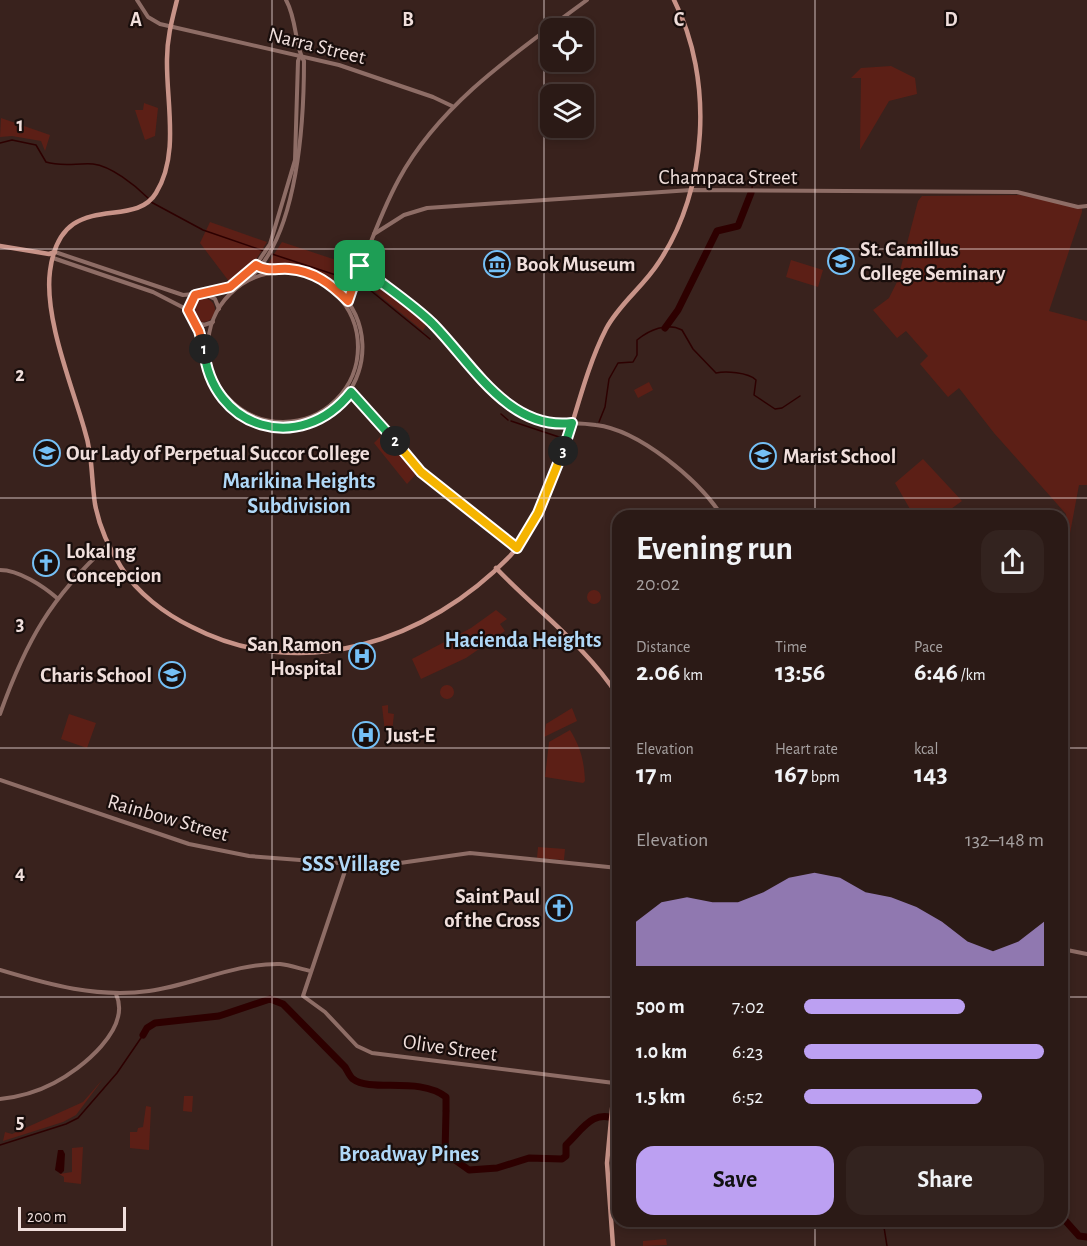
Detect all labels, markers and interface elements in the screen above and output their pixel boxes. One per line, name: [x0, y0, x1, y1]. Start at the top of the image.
text: A: [130, 10, 142, 30]
text: B: [402, 10, 414, 30]
text: C: [674, 10, 685, 30]
text: D: [944, 10, 958, 30]
map controls: [540, 18, 594, 138]
button: locate: [540, 18, 594, 72]
street label: Narra Street: [266, 24, 368, 68]
button: layers: [540, 84, 594, 138]
text: 1: [16, 115, 24, 135]
street label: Champaca Street: [659, 167, 798, 188]
place label: St. Camillus College Seminary: [860, 239, 1006, 284]
pin: [334, 240, 385, 291]
school or university icon: St. Camillus College Seminary: [826, 246, 856, 276]
icon: arrive: [343, 249, 376, 282]
museum icon: Book Museum: [482, 249, 512, 279]
place label: Book Museum: [516, 254, 635, 275]
pin: 1: [189, 334, 219, 364]
text: 1: [201, 341, 207, 357]
text: 2: [15, 365, 25, 385]
pin: 2: [380, 426, 410, 456]
text: 2: [391, 433, 399, 449]
pin: 3: [548, 436, 578, 466]
school or university icon: Our Lady of Perpetual Succor College: [32, 438, 62, 468]
school or university icon: Marist School: [748, 441, 778, 471]
place label: Our Lady of Perpetual Succor College: [66, 443, 370, 464]
text: 3: [560, 443, 566, 459]
place label: Marist School: [783, 446, 896, 467]
district label: Marikina Heights Subdivision: [223, 470, 375, 517]
button: share: [981, 530, 1044, 593]
text: Evening run: [636, 533, 793, 566]
place label: Lokal ng Concepcion: [66, 541, 162, 586]
church icon: Lokal ng Concepcion: [31, 548, 61, 578]
text: 20:02: [636, 574, 680, 594]
text: 3: [16, 614, 24, 634]
district label: Hacienda Heights: [445, 629, 601, 651]
place label: San Ramon Hospital: [247, 634, 342, 679]
text: Distance: [636, 639, 690, 655]
text: Time: [775, 639, 807, 655]
text: Pace: [914, 639, 943, 655]
hospital icon: San Ramon Hospital: [347, 641, 377, 671]
text: 2.06: [636, 659, 680, 685]
text: 13:56: [775, 659, 825, 685]
text: 6:46: [914, 659, 958, 685]
school or university icon: Charis School: [157, 660, 187, 690]
place label: Charis School: [40, 665, 152, 686]
text: km: [680, 667, 703, 683]
text: /km: [958, 667, 985, 683]
hospital icon: Just-E: [351, 720, 381, 750]
place label: Just-E: [386, 725, 436, 746]
text: Elevation: [636, 741, 694, 757]
text: Heart rate: [775, 741, 838, 757]
text: kcal: [914, 741, 938, 757]
text: 17: [636, 761, 657, 787]
text: 167: [775, 761, 808, 787]
text: 143: [914, 761, 948, 787]
text: m: [657, 769, 672, 785]
text: bpm: [808, 769, 840, 785]
street label: Rainbow Street: [105, 791, 231, 845]
text: Elevation: [636, 830, 708, 850]
text: 132–148 m: [965, 830, 1044, 850]
district label: SSS Village: [302, 853, 400, 875]
text: 4: [15, 863, 25, 883]
place label: Saint Paul of the Cross: [444, 886, 540, 931]
church icon: Saint Paul of the Cross: [544, 893, 574, 923]
text: 500 m: [636, 997, 685, 1017]
text: 7:02: [732, 997, 765, 1017]
street label: Olive Street: [402, 1031, 499, 1065]
text: 1.0 km: [636, 1042, 687, 1062]
text: 6:23: [732, 1042, 763, 1062]
text: 1.5 km: [636, 1087, 685, 1107]
text: 6:52: [732, 1087, 763, 1107]
text: 5: [16, 1112, 24, 1132]
district label: Broadway Pines: [339, 1143, 479, 1166]
button: Save: [636, 1146, 834, 1215]
button: Share: [846, 1146, 1044, 1215]
scale bar: [18, 1204, 126, 1232]
text: 200 m: [27, 1209, 67, 1225]

